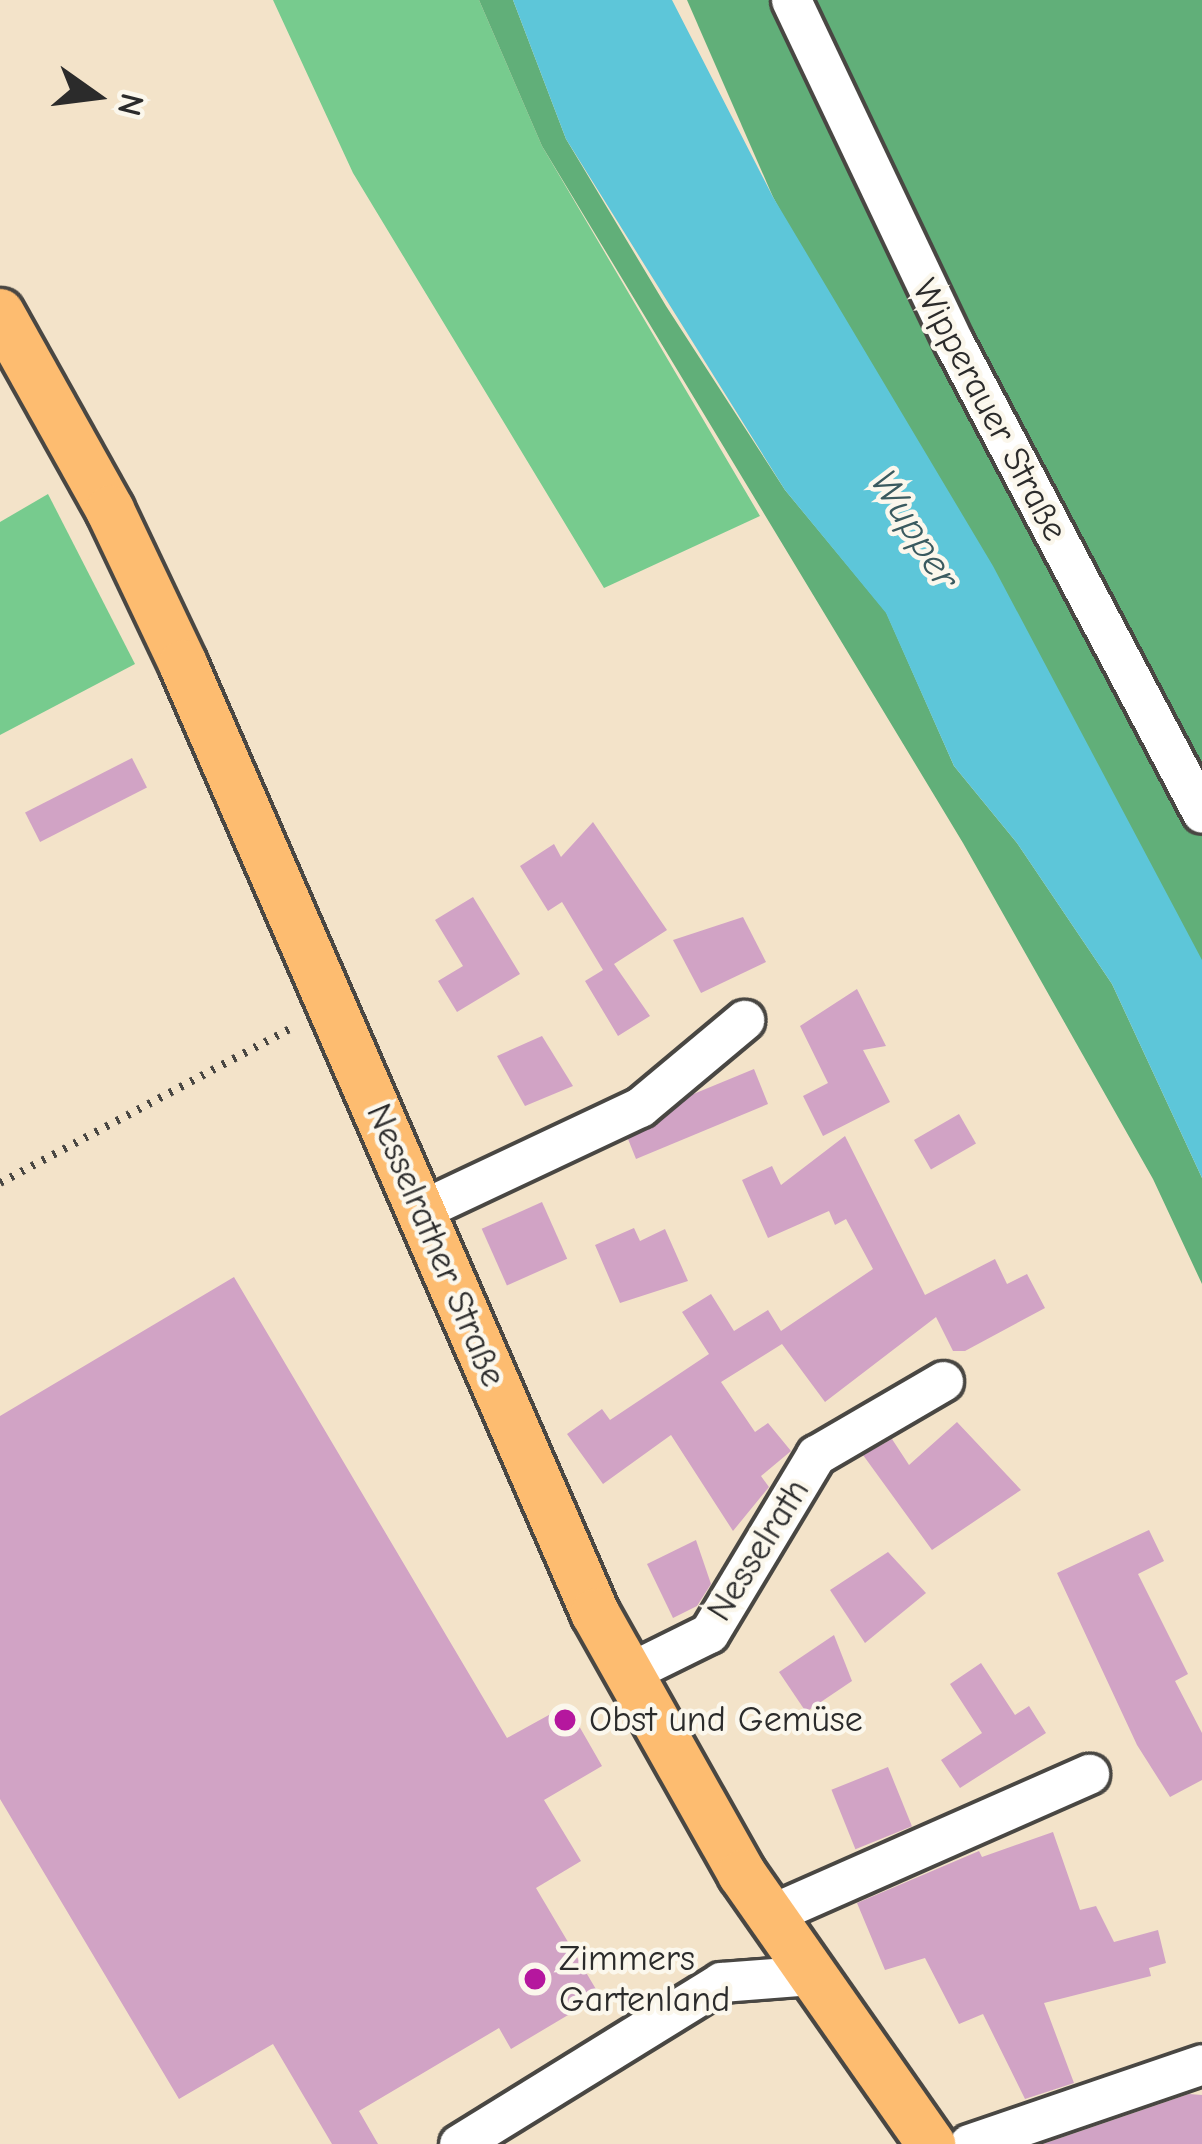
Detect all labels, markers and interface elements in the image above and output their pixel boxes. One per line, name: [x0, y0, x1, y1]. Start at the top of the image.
north arrow: [36, 36, 156, 156]
text: N: [110, 90, 152, 120]
street label: Wipperauer Straße: [903, 272, 1077, 548]
water label: Wupper: [859, 462, 969, 598]
street label: Nesselrather Straße: [357, 1097, 515, 1393]
street label: Nesselrath: [697, 1471, 819, 1629]
place label: Obst und Gemüse: [589, 1698, 863, 1742]
marker: Obst und Gemüse: [552, 1707, 578, 1733]
place label: Zimmers Gartenland: [559, 1936, 730, 2021]
marker: Zimmers Gartenland: [522, 1966, 548, 1992]

